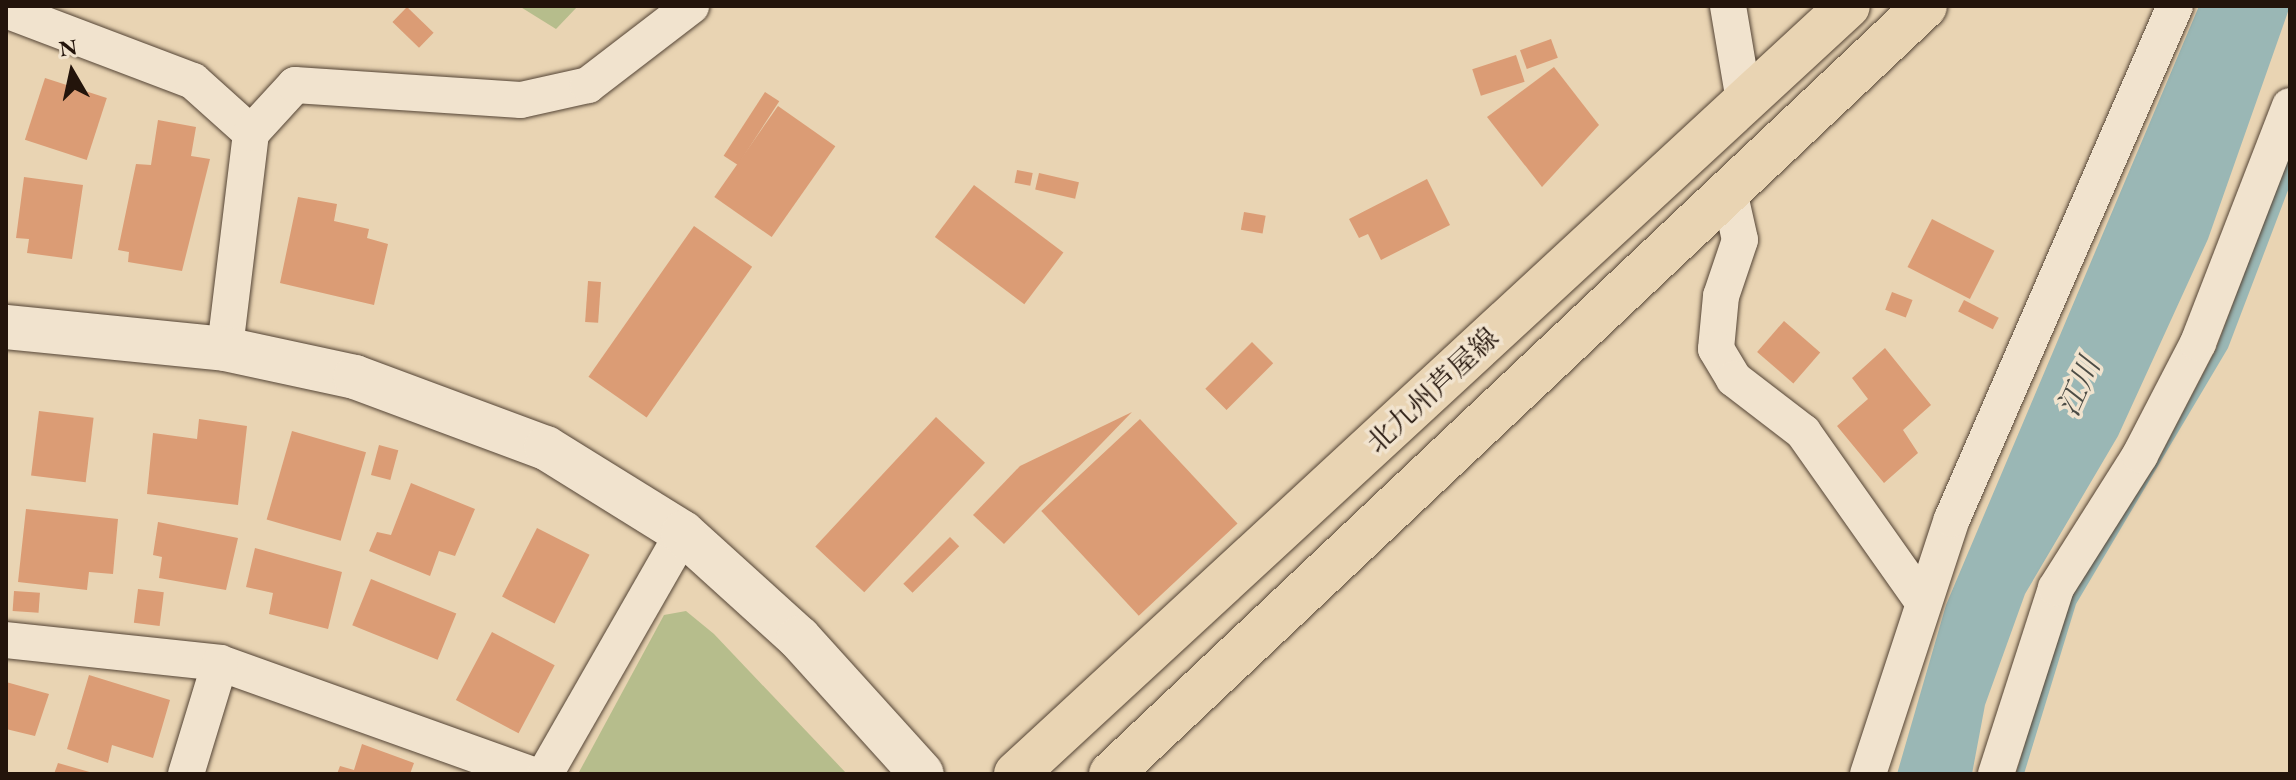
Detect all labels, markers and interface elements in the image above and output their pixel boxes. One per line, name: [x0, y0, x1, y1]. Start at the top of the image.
north arrow: [32, 32, 112, 112]
text: N: [57, 32, 79, 64]
street label: 北九州芦屋線: [1359, 320, 1505, 460]
water label: 江川: [2050, 352, 2108, 422]

